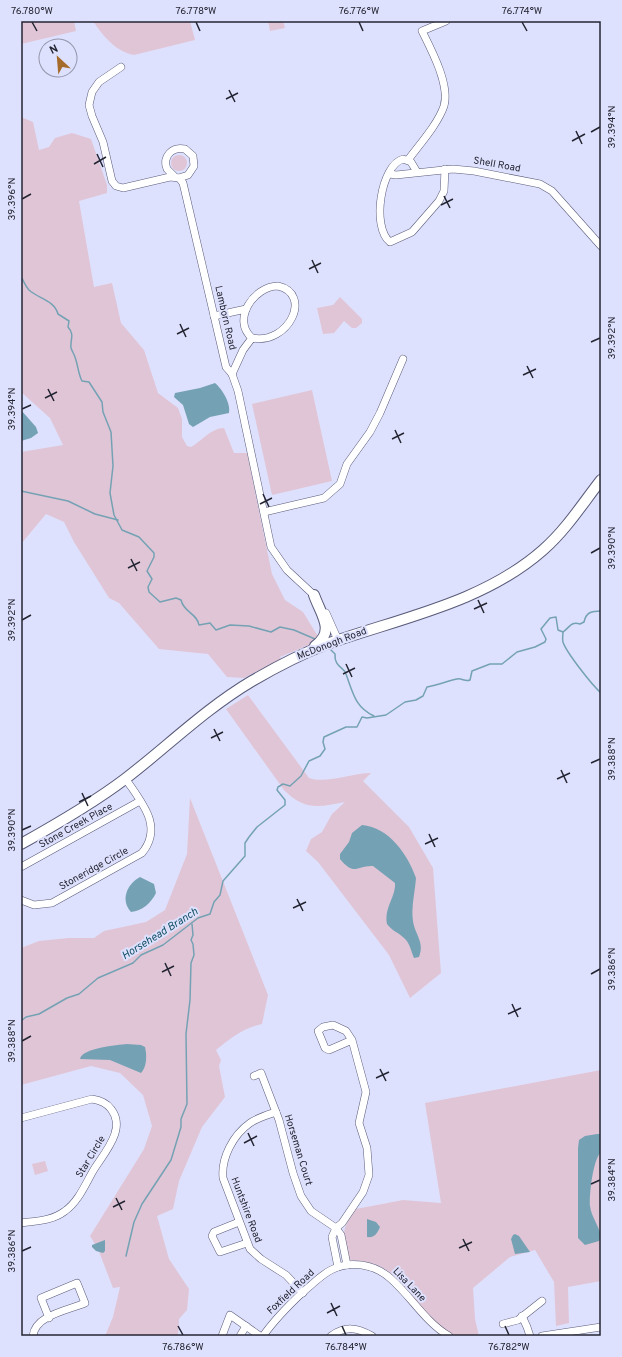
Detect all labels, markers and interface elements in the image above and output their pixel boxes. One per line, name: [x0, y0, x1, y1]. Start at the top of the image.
text: 76.780°W: [11, 5, 53, 18]
text: 76.778°W: [175, 5, 217, 18]
text: 76.776°W: [339, 5, 379, 18]
text: 76.774°W: [502, 5, 542, 18]
north arrow: [38, 38, 78, 78]
text: N: [47, 42, 61, 58]
text: 39.394°N: [606, 105, 619, 149]
street label: Shell Road: [472, 154, 522, 176]
text: 39.396°N: [6, 178, 19, 220]
street label: Lamborn Road: [211, 285, 239, 351]
text: 39.392°N: [606, 316, 619, 360]
text: 39.394°N: [6, 387, 19, 431]
text: 39.390°N: [606, 526, 619, 570]
text: 39.392°N: [6, 598, 19, 642]
street label: McDonogh Road: [295, 625, 369, 663]
text: 39.388°N: [606, 737, 619, 781]
street label: Stone Creek Place: [37, 800, 115, 852]
text: 39.390°N: [6, 808, 19, 852]
street label: Stoneridge Circle: [57, 845, 131, 893]
water label: Horsehead Branch: [119, 905, 201, 963]
text: 39.386°N: [606, 947, 619, 991]
text: 39.388°N: [6, 1019, 19, 1063]
street label: Horseman Court: [281, 1113, 315, 1187]
street label: Star Circle: [73, 1134, 109, 1180]
text: 39.384°N: [606, 1158, 619, 1202]
street label: Huntshire Road: [228, 1175, 264, 1245]
text: 39.386°N: [6, 1229, 19, 1273]
street label: Lisa Lane: [390, 1265, 428, 1305]
street label: Foxfield Road: [265, 1267, 317, 1317]
text: 76.786°W: [162, 1341, 204, 1354]
text: 76.784°W: [325, 1341, 367, 1354]
text: 76.782°W: [488, 1341, 530, 1354]

